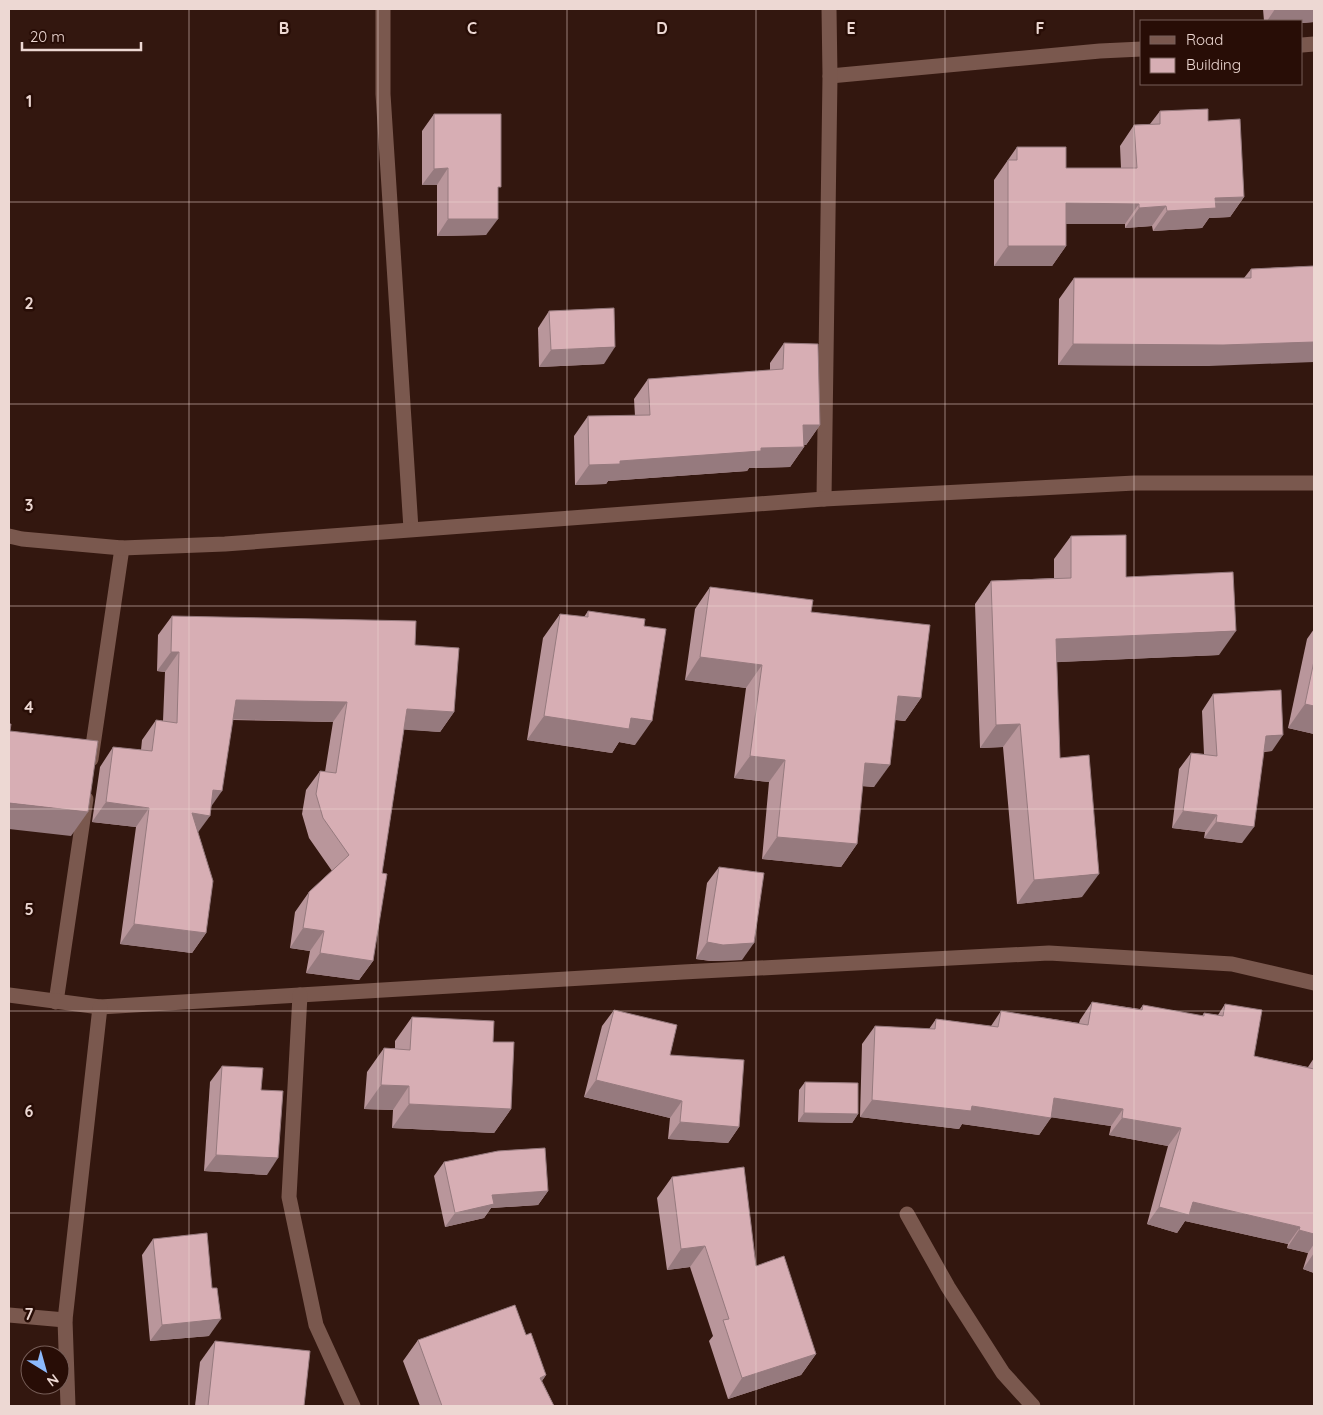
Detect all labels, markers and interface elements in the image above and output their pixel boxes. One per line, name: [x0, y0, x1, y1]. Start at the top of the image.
text: B: [279, 18, 289, 38]
text: C: [467, 18, 477, 38]
text: D: [656, 18, 668, 38]
text: E: [846, 18, 856, 38]
text: F: [1036, 18, 1045, 38]
scale bar: [22, 20, 141, 52]
legend: [1140, 20, 1303, 85]
text: 20 m: [30, 27, 65, 46]
text: Road: [1186, 30, 1223, 49]
text: Building: [1186, 55, 1241, 74]
text: 1: [26, 91, 32, 111]
text: 2: [24, 293, 34, 313]
text: 3: [25, 495, 33, 515]
text: 4: [24, 697, 34, 717]
text: 5: [24, 899, 34, 919]
text: 6: [25, 1101, 34, 1121]
text: 7: [25, 1304, 34, 1324]
north arrow: [20, 1345, 70, 1395]
text: N: [43, 1370, 62, 1391]

